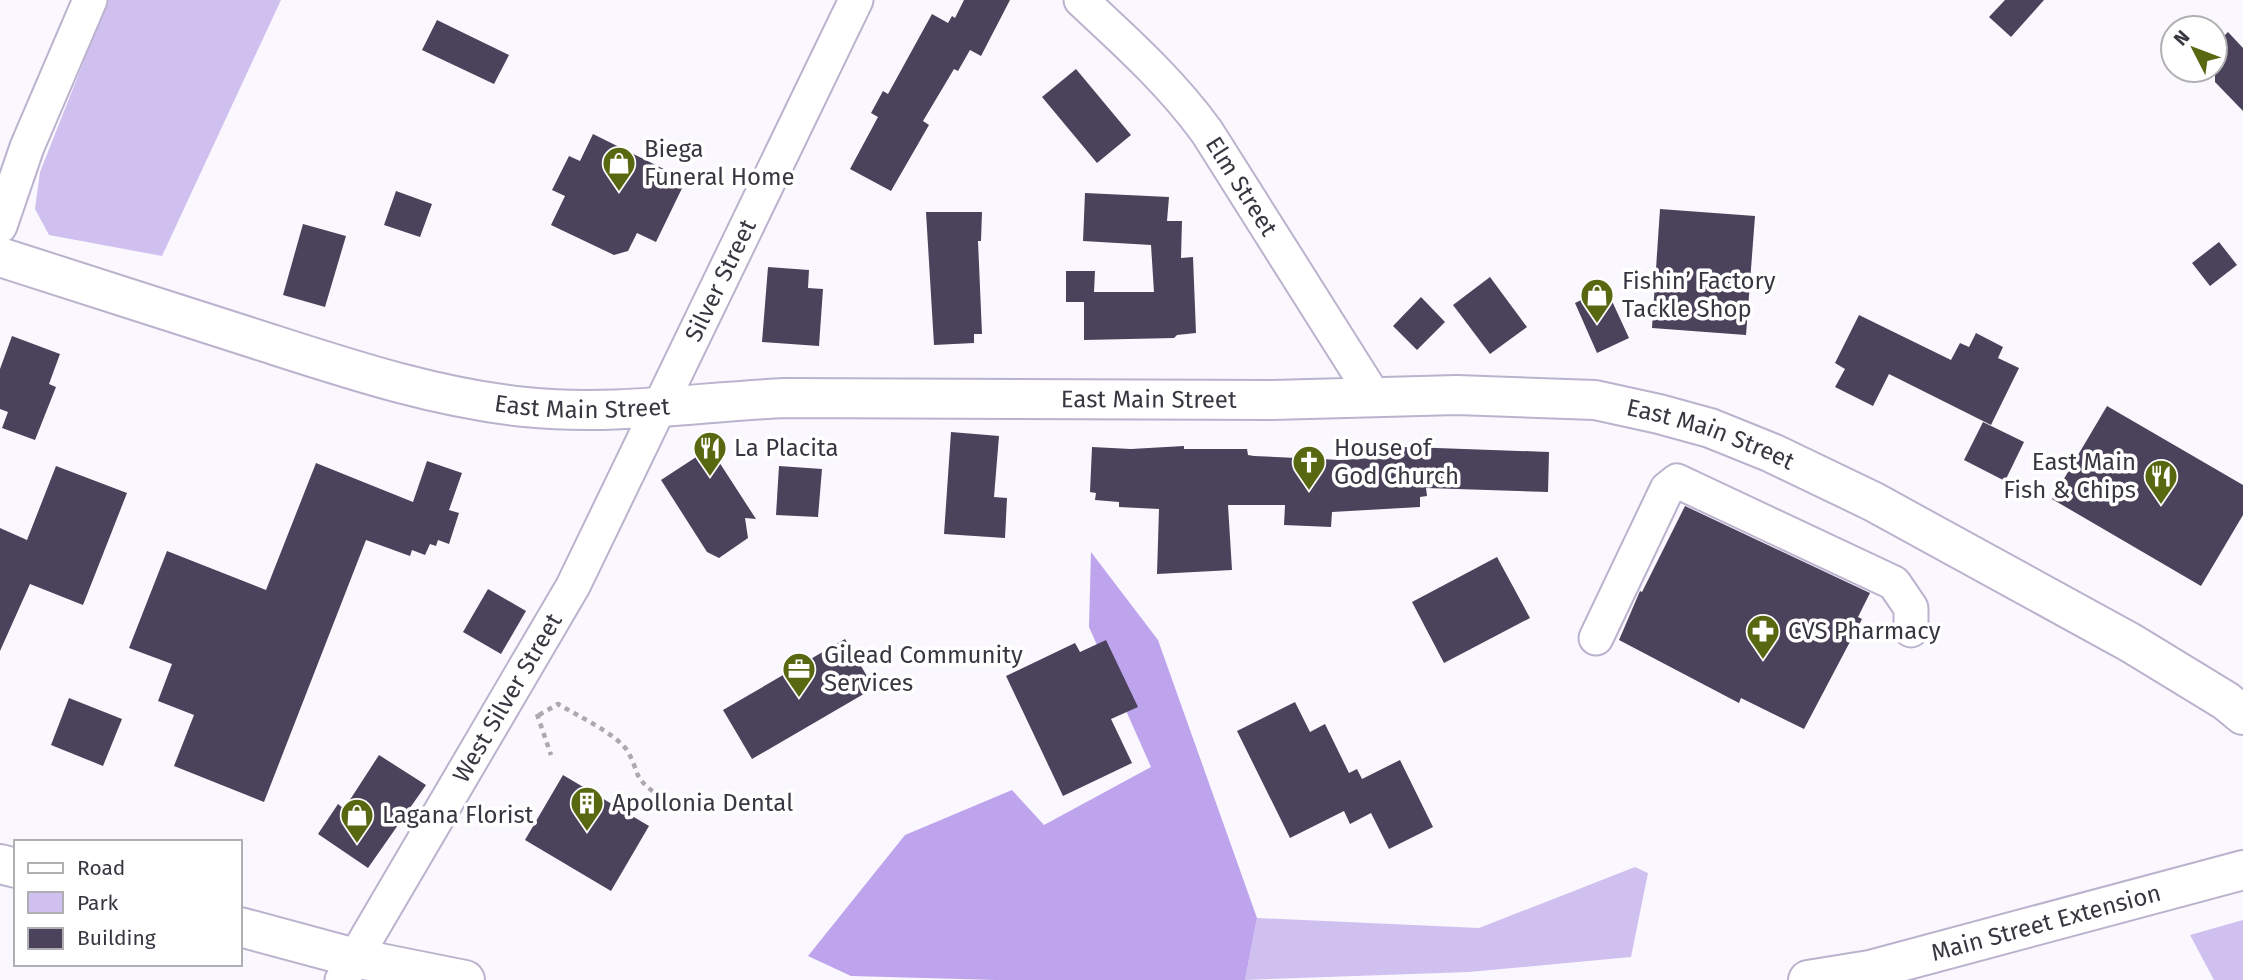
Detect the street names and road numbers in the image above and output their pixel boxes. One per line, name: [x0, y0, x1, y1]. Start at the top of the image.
street label: Elm Street: [1200, 132, 1283, 241]
street label: Silver Street: [679, 215, 762, 346]
street label: East Main Street: [1061, 385, 1237, 414]
street label: East Main Street: [493, 389, 671, 424]
street label: East Main Street: [1624, 393, 1799, 476]
street label: West Silver Street: [447, 608, 568, 787]
street label: Main Street Extension: [1928, 879, 2164, 967]

